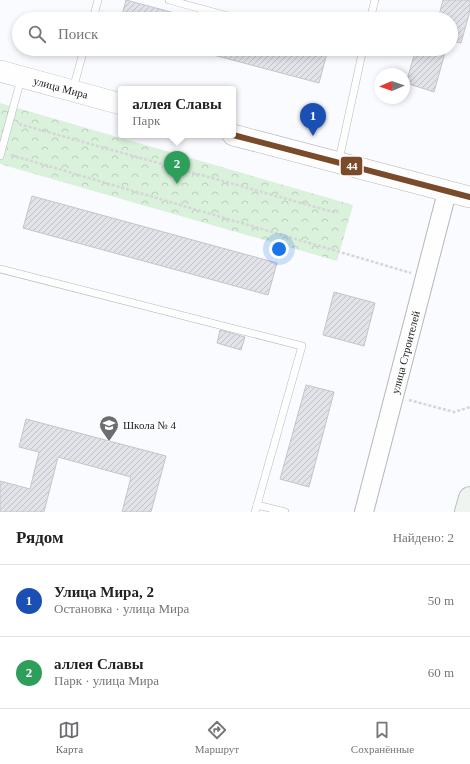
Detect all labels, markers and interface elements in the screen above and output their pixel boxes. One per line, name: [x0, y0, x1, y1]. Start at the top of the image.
search box: [12, 12, 458, 56]
icon: search: [26, 23, 48, 45]
text: Поиск: [58, 26, 98, 42]
north arrow: [374, 68, 410, 104]
street label: улица Мира: [32, 74, 89, 101]
popup: [118, 86, 236, 138]
text: аллея Славы: [132, 96, 222, 112]
pin: 1: [300, 103, 326, 136]
text: Парк: [132, 113, 160, 128]
pin: 2: [164, 151, 190, 184]
line badge: 44: [340, 156, 363, 176]
text: 44: [347, 160, 358, 172]
your location: [269, 239, 289, 259]
street label: улица Строителей: [389, 310, 422, 395]
school or university icon: Школа № 4: [98, 414, 120, 442]
place label: Школа № 4: [123, 419, 177, 431]
text: Рядом: [16, 528, 64, 547]
text: Найдено: 2: [393, 530, 454, 545]
text: Улица Мира, 2: [54, 584, 154, 600]
text: 1: [26, 593, 32, 608]
text: 50 m: [428, 593, 454, 608]
text: Остановка · улица Мира: [54, 601, 189, 616]
text: аллея Славы: [54, 656, 144, 672]
text: 2: [26, 665, 32, 680]
text: 60 m: [428, 665, 454, 680]
text: Парк · улица Мира: [54, 673, 159, 688]
tab: Карта: [56, 719, 83, 755]
tab: Маршрут: [195, 719, 239, 755]
tab: Сохранённые: [351, 719, 414, 755]

